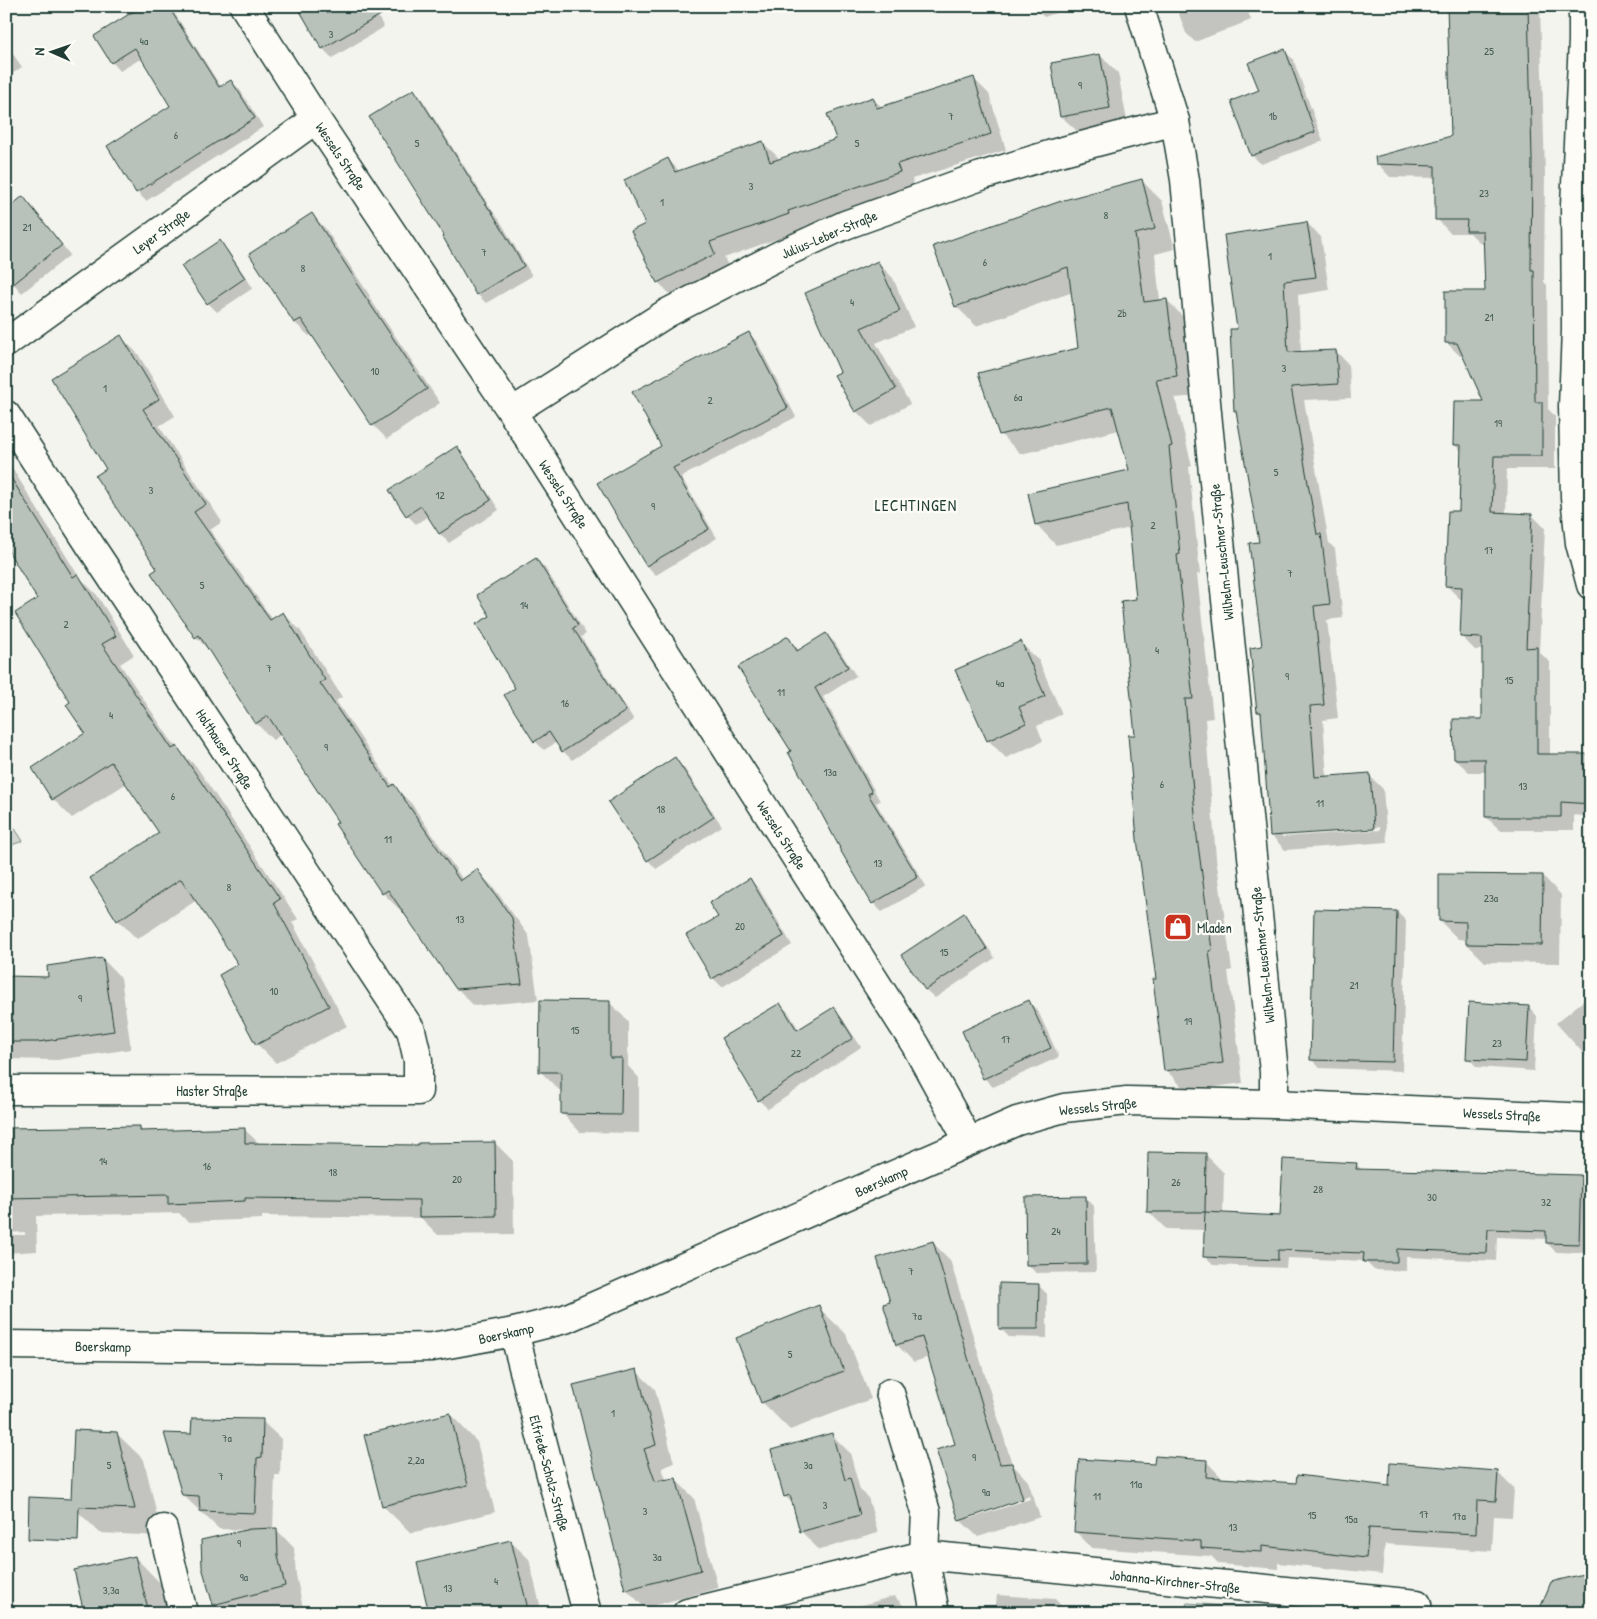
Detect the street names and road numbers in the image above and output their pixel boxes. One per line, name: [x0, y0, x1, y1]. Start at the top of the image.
street label: Wessels Straße: [310, 118, 371, 195]
street label: Leyer Straße: [129, 204, 194, 259]
street label: Julius-Leber-Straße: [778, 205, 881, 264]
street label: Wessels Straße: [534, 456, 593, 533]
street label: Wilhelm-Leuschner-Straße: [1204, 482, 1239, 621]
street label: Holthauser Straße: [191, 705, 258, 794]
street label: Wessels Straße: [752, 797, 811, 874]
street label: Wilhelm-Leuschner-Straße: [1245, 885, 1280, 1024]
street label: Haster Straße: [176, 1081, 248, 1101]
street label: Wessels Straße: [1058, 1092, 1138, 1121]
street label: Wessels Straße: [1463, 1102, 1542, 1127]
street label: Boerskamp: [852, 1161, 911, 1202]
street label: Boerskamp: [477, 1318, 536, 1349]
street label: Boerskamp: [75, 1336, 131, 1357]
street label: Elfriede-Scholz-Straße: [524, 1413, 575, 1534]
street label: Johanna-Kirchner-Straße: [1109, 1565, 1242, 1598]

